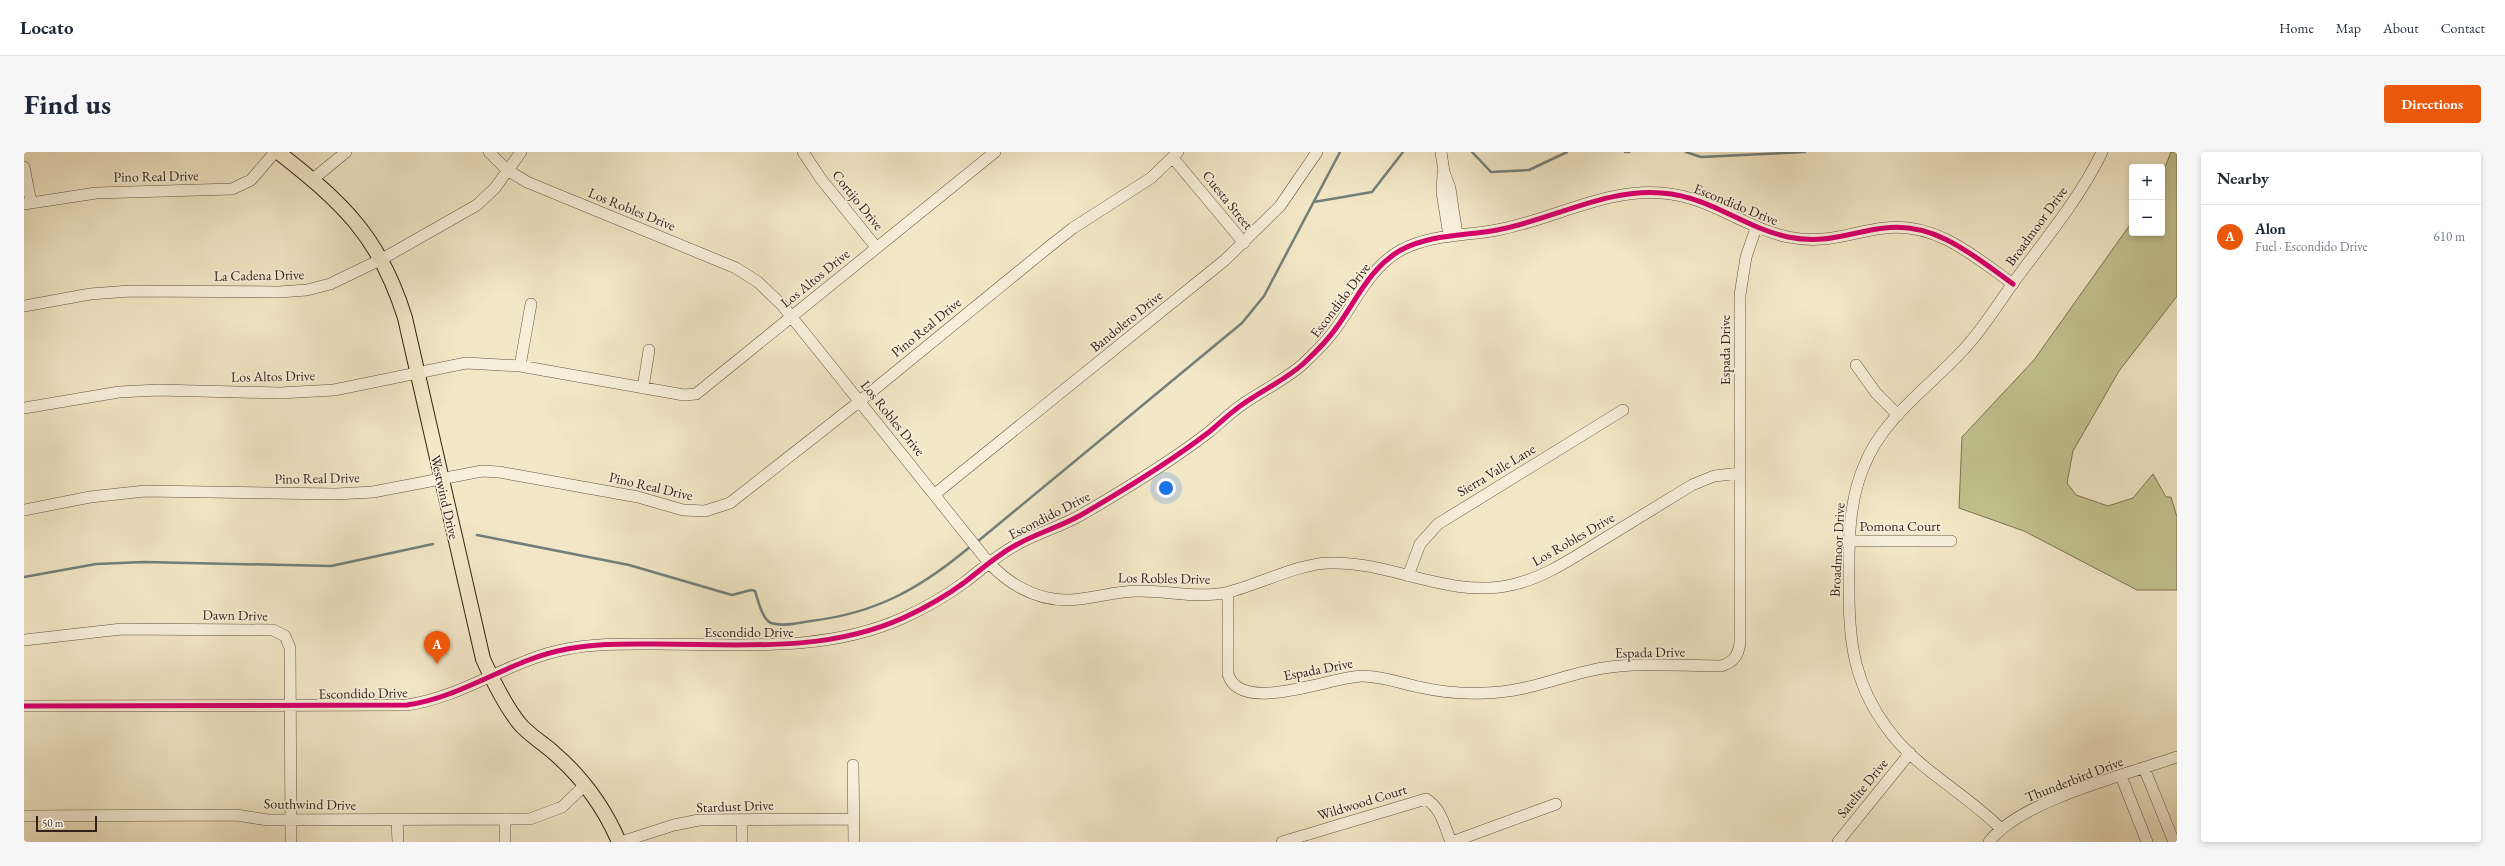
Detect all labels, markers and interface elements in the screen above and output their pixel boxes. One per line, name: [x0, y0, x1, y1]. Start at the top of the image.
text: Locato: [20, 15, 74, 40]
text: Home: [2279, 19, 2314, 37]
text: Map: [2336, 19, 2361, 37]
text: About: [2383, 19, 2419, 37]
text: Contact: [2441, 19, 2485, 37]
button: Directions: [2384, 85, 2481, 123]
text: Find us: [24, 86, 111, 122]
map controls: [2129, 164, 2165, 236]
button: +: [2129, 164, 2165, 200]
street label: Pino Real Drive: [113, 166, 199, 186]
street label: Cortijo Drive: [828, 166, 888, 234]
street label: Cuesta Street: [1199, 167, 1258, 234]
text: Nearby: [2217, 167, 2269, 189]
street label: Escondido Drive: [1691, 179, 1781, 229]
street label: Broadmoor Drive: [2001, 182, 2071, 269]
street label: Los Robles Drive: [586, 183, 679, 235]
button: −: [2129, 200, 2165, 236]
text: Alon: [2255, 219, 2286, 238]
text: A: [2225, 228, 2235, 245]
text: 610 m: [2434, 228, 2465, 245]
text: Fuel · Escondido Drive: [2255, 238, 2368, 255]
street label: Los Altos Drive: [777, 244, 854, 311]
street label: Escondido Drive: [1306, 258, 1374, 341]
street label: La Cadena Drive: [214, 265, 305, 285]
street label: Bandolero Drive: [1086, 286, 1166, 356]
street label: Pino Real Drive: [887, 293, 965, 361]
street label: Espada Drive: [1716, 314, 1734, 385]
street label: Los Altos Drive: [231, 366, 316, 386]
street label: Los Robles Drive: [857, 376, 929, 460]
street label: Sierra Valle Lane: [1454, 439, 1539, 500]
street label: Westwind Drive: [427, 453, 464, 541]
street label: Pino Real Drive: [274, 468, 360, 488]
street label: Pino Real Drive: [607, 468, 695, 504]
your location: [1156, 478, 1176, 498]
street label: Escondido Drive: [1005, 486, 1093, 543]
street label: Broadmoor Drive: [1826, 502, 1848, 598]
street label: Los Robles Drive: [1528, 508, 1618, 570]
street label: Pomona Court: [1860, 517, 1941, 535]
street label: Los Robles Drive: [1118, 568, 1211, 588]
street label: Dawn Drive: [202, 605, 268, 625]
street label: Escondido Drive: [704, 623, 794, 641]
pin: A: [424, 631, 450, 664]
street label: Espada Drive: [1615, 642, 1686, 662]
street label: Espada Drive: [1282, 653, 1355, 685]
street label: Escondido Drive: [318, 683, 408, 703]
street label: Thunderbird Drive: [2022, 752, 2126, 806]
street label: Satelite Drive: [1833, 754, 1892, 821]
street label: Wildwood Court: [1315, 780, 1410, 824]
street label: Southwind Drive: [264, 794, 357, 814]
street label: Stardust Drive: [696, 796, 774, 816]
scale bar: [36, 814, 97, 833]
text: 50 m: [42, 816, 63, 830]

